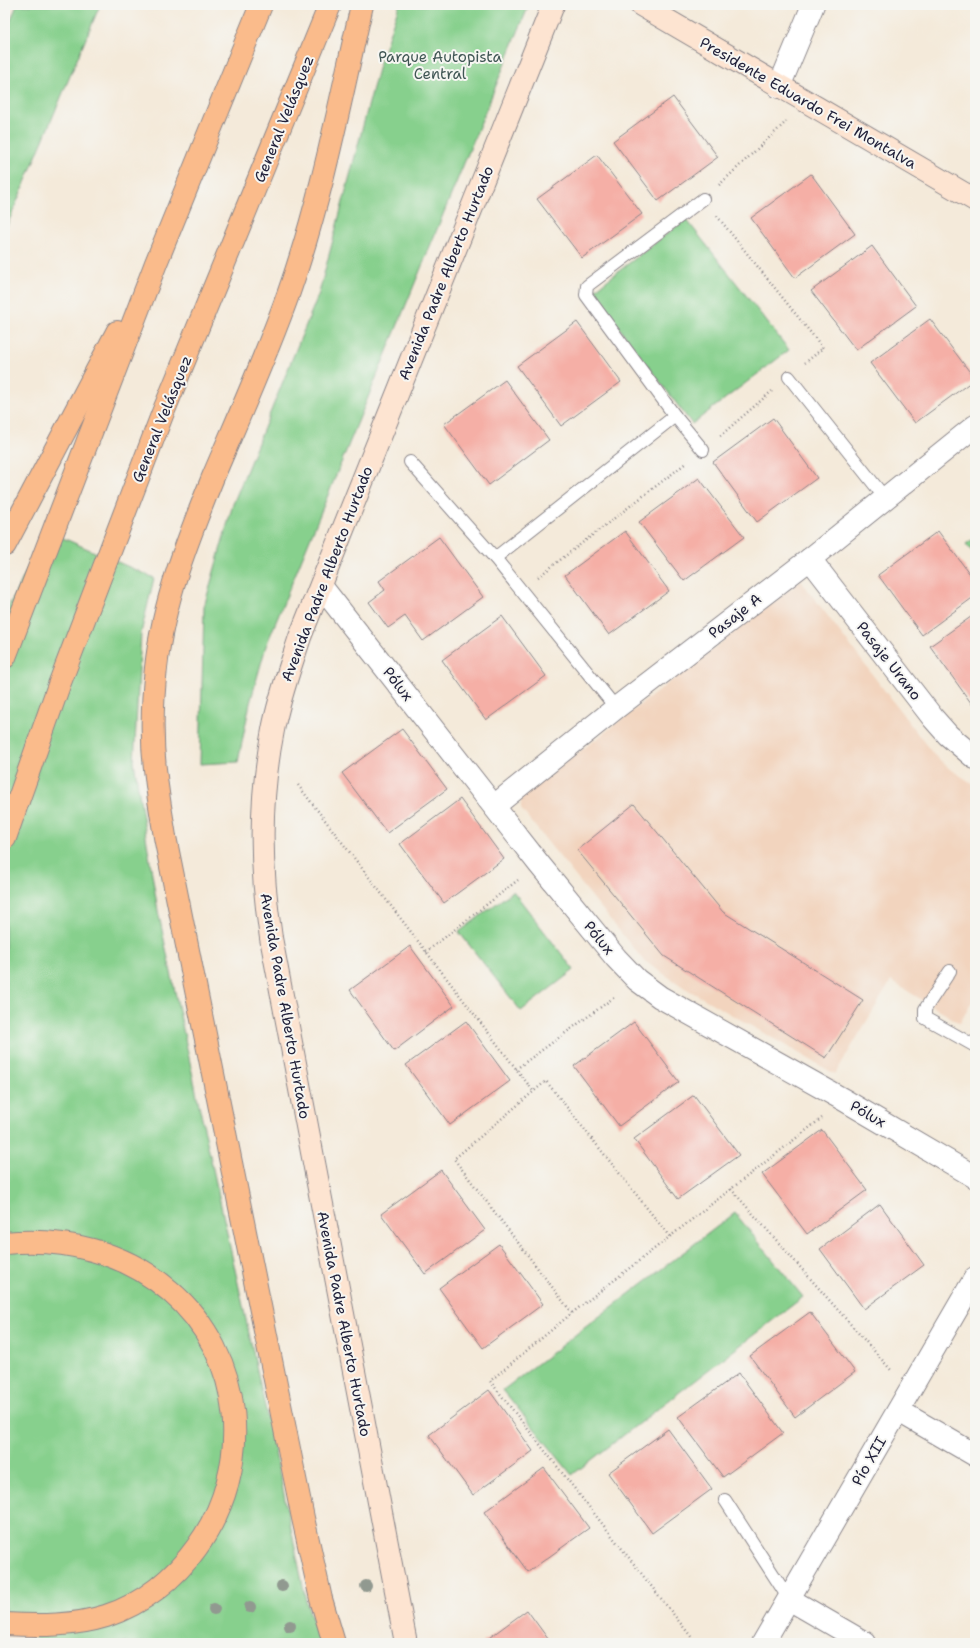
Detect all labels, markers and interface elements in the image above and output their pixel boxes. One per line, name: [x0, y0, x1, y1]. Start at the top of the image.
street label: Presidente Eduardo Frei Montalva: [696, 33, 921, 174]
park label: Parque Autopista Central: [378, 47, 503, 84]
street label: General Velásquez: [249, 53, 319, 185]
street label: Avenida Padre Alberto Hurtado: [394, 163, 498, 383]
street label: General Velásquez: [127, 353, 197, 485]
street label: Avenida Padre Alberto Hurtado: [277, 463, 377, 685]
street label: Pasaje A: [704, 589, 766, 643]
street label: Pasaje Urano: [852, 618, 926, 704]
street label: Pólux: [378, 663, 418, 705]
street label: Avenida Padre Alberto Hurtado: [255, 891, 315, 1121]
street label: Pólux: [579, 917, 619, 959]
street label: Pólux: [847, 1096, 890, 1132]
street label: Avenida Padre Alberto Hurtado: [312, 1210, 376, 1438]
street label: Pío XII: [847, 1433, 891, 1489]

